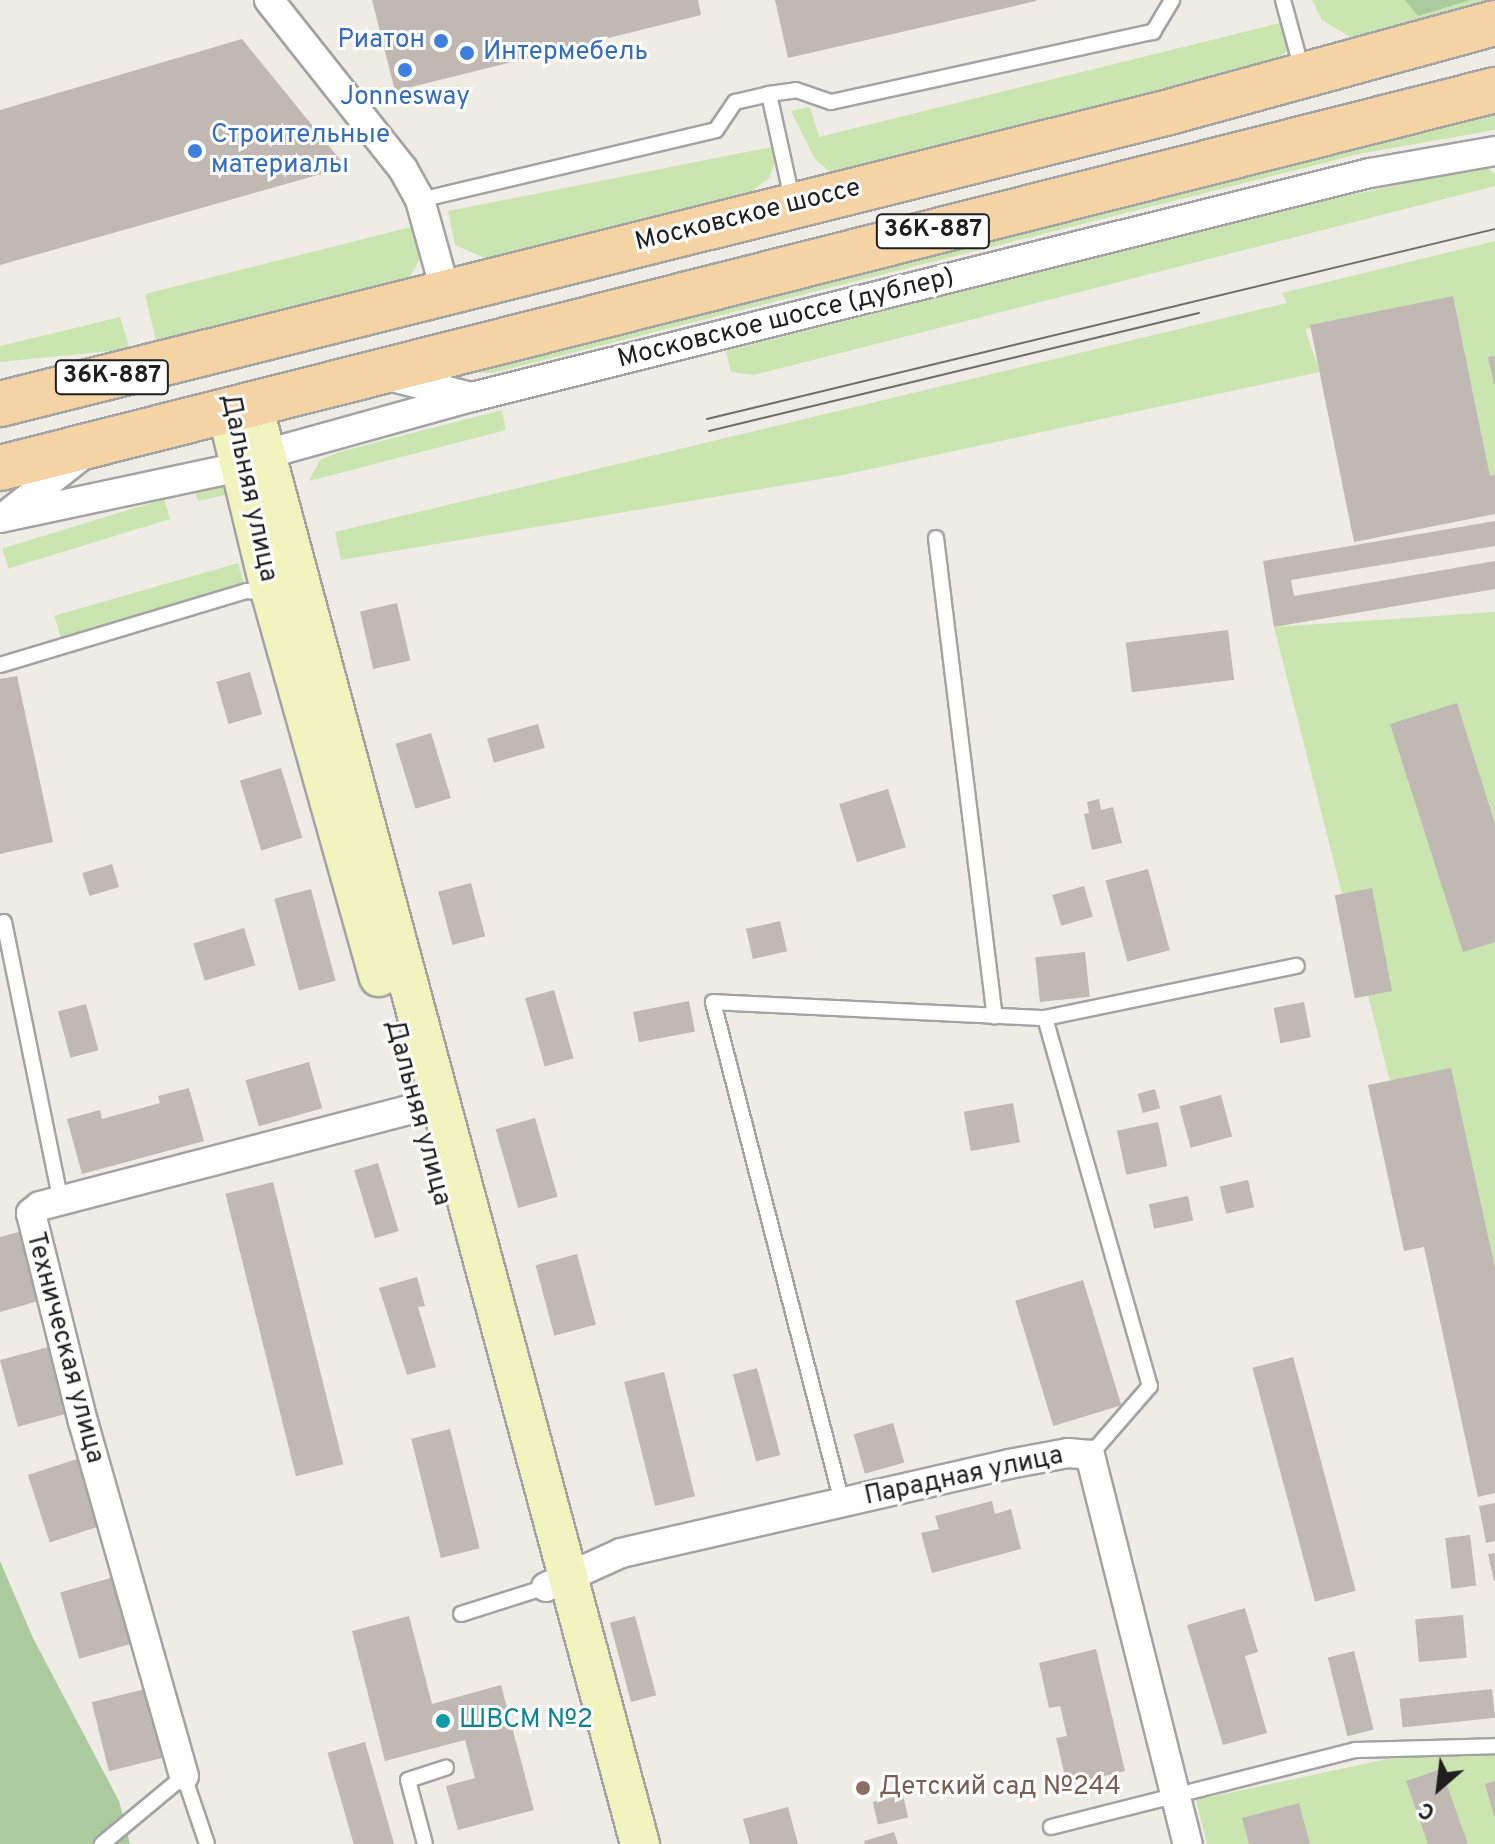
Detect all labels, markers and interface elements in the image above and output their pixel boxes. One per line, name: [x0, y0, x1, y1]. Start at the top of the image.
place label: Риатон: [337, 25, 425, 57]
marker: Риатон: [432, 32, 450, 50]
place label: Интермебель: [483, 37, 648, 69]
marker: Интермебель: [458, 44, 476, 62]
marker: Jonnesway: [396, 61, 414, 79]
place label: Jonnesway: [340, 82, 470, 114]
place label: Строительные материалы: [211, 120, 390, 182]
marker: Строительные материалы: [186, 142, 204, 160]
street label: Московское шоссе: [632, 173, 864, 259]
road number: 36К-887: [875, 211, 991, 251]
street label: Московское шоссе (дублер): [615, 262, 957, 376]
road number: 36К-887: [54, 357, 170, 397]
street label: Дальняя улица: [213, 391, 283, 585]
street label: Дальняя улица: [377, 1017, 457, 1209]
street label: Техническая улица: [18, 1229, 110, 1467]
street label: Парадная улица: [862, 1441, 1066, 1513]
place label: ШВСМ №2: [459, 1705, 593, 1737]
marker: ШВСМ №2: [434, 1712, 452, 1730]
north arrow: [1399, 1748, 1479, 1828]
place label: Детский сад №244: [879, 1772, 1121, 1804]
marker: Детский сад №244: [854, 1779, 872, 1797]
text: С: [1415, 1794, 1440, 1825]

